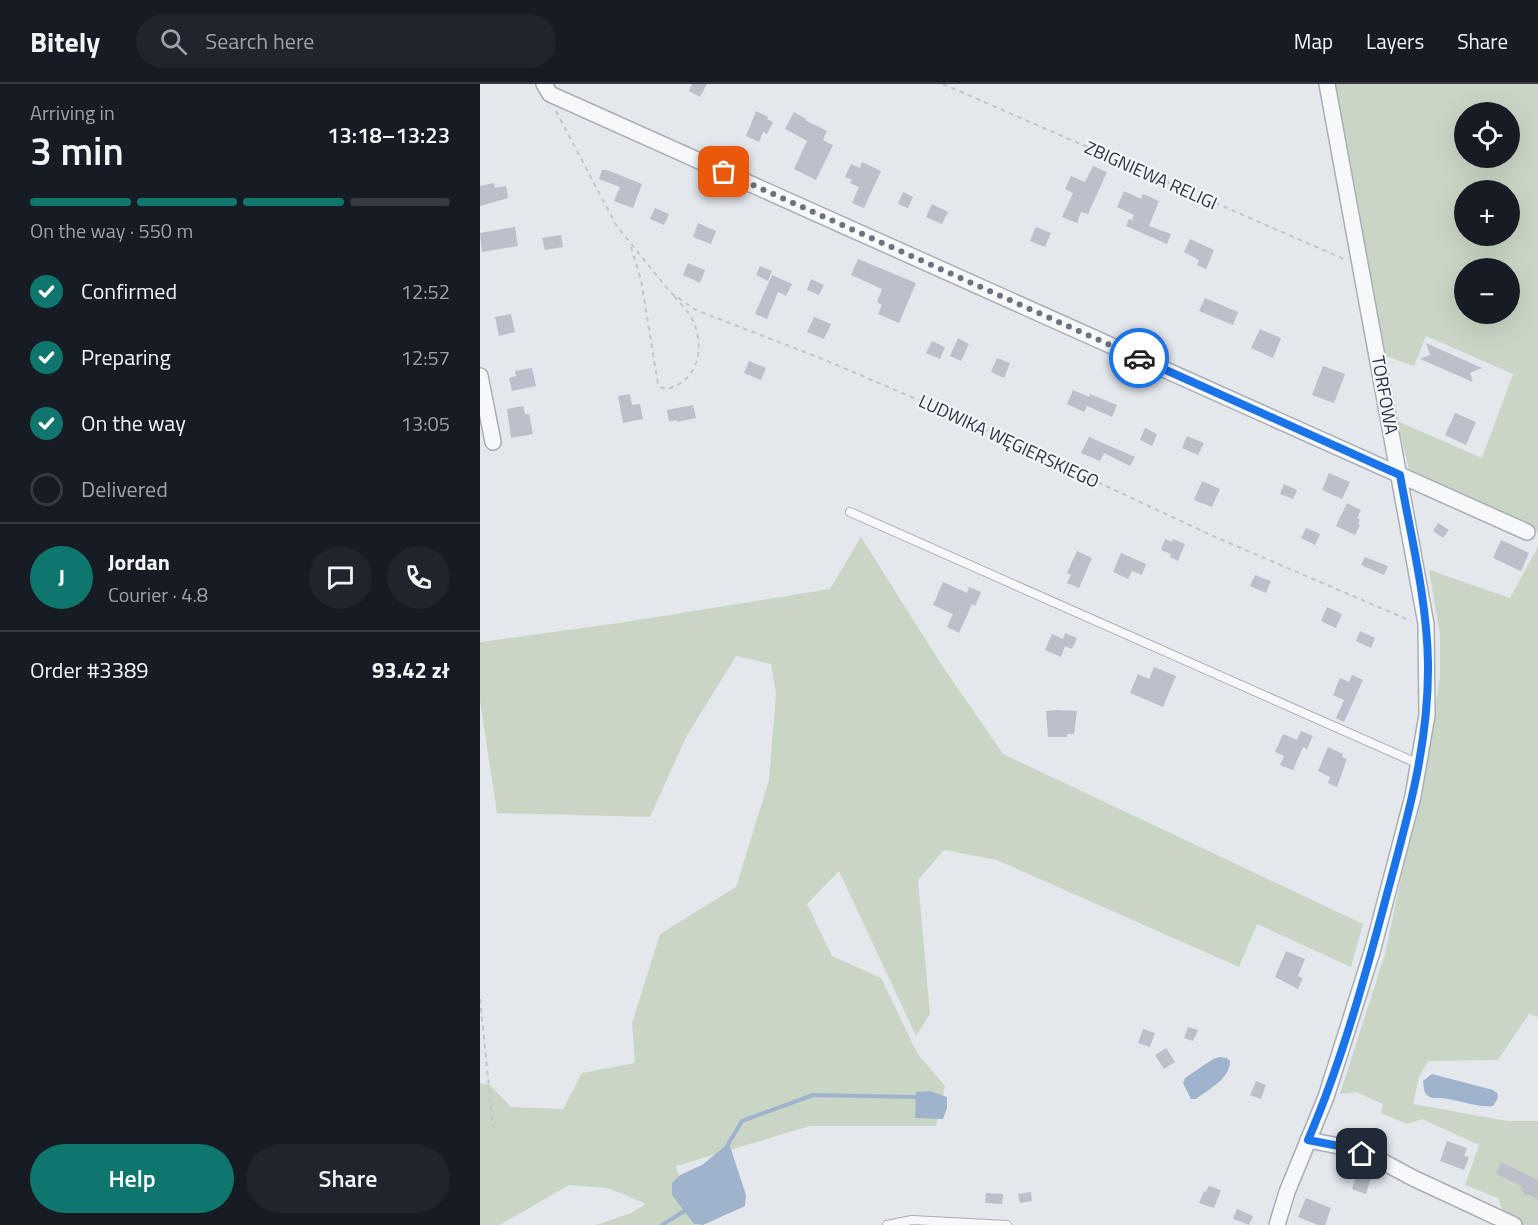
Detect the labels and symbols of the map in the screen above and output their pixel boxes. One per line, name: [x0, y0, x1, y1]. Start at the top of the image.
street label: ZBIGNIEWA RELIGI: [1080, 134, 1222, 216]
pin: [698, 146, 749, 197]
courier: [1109, 328, 1169, 388]
street label: TORFOWA: [1365, 354, 1405, 437]
street label: LUDWIKA WĘGIERSKIEGO: [914, 387, 1104, 495]
pin: [1336, 1128, 1387, 1179]

